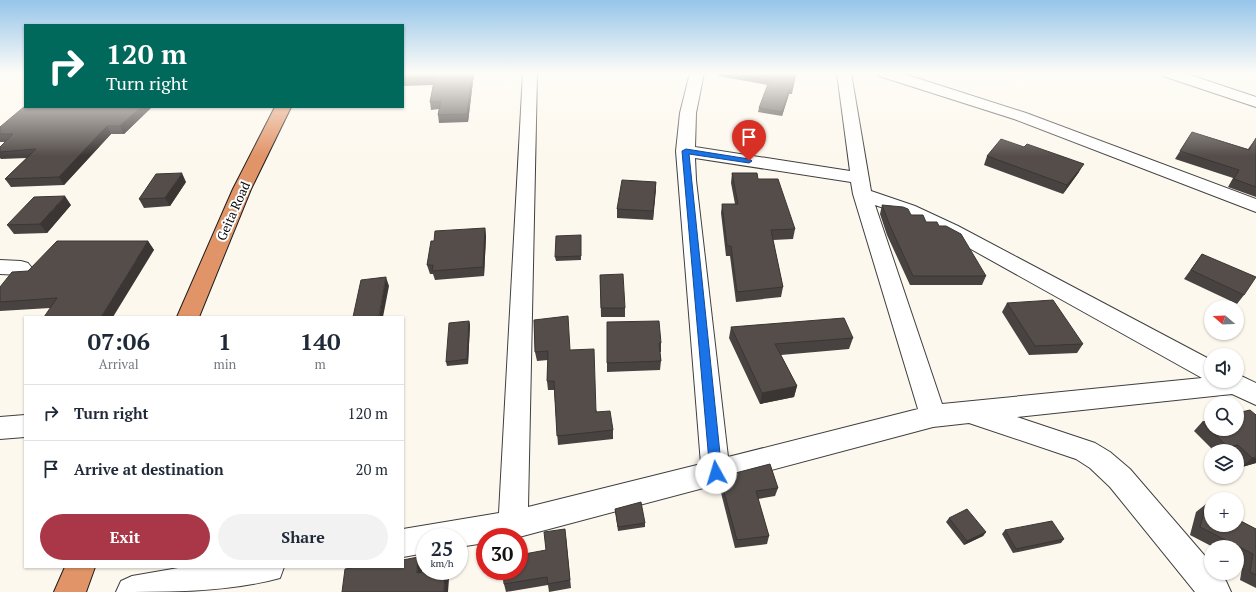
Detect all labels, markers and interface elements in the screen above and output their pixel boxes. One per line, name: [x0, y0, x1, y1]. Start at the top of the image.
text: 120 m: [106, 35, 187, 72]
icon: right: [40, 40, 92, 92]
text: Turn right: [106, 71, 188, 95]
pin: [732, 120, 766, 161]
icon: arrive: [738, 126, 760, 148]
street label: Geita Road: [212, 179, 254, 243]
north arrow: [1204, 300, 1244, 340]
map controls: [1204, 300, 1244, 580]
text: 07:06: [87, 325, 150, 357]
text: 1: [218, 325, 232, 357]
text: 140: [300, 325, 340, 357]
button: sound: [1204, 348, 1244, 388]
text: Arrival: [99, 355, 139, 373]
text: min: [213, 355, 236, 373]
text: m: [315, 355, 326, 373]
button: search: [1204, 396, 1244, 436]
icon: right: [40, 402, 62, 424]
text: Turn right: [74, 403, 149, 423]
text: 120 m: [347, 403, 388, 423]
button: layers: [1204, 444, 1244, 484]
position arrow: [695, 452, 737, 494]
icon: arrive: [40, 458, 62, 480]
text: Arrive at destination: [74, 459, 224, 479]
text: 20 m: [355, 459, 388, 479]
button: +: [1204, 492, 1244, 532]
button: Exit: [40, 514, 210, 560]
button: Share: [218, 514, 388, 560]
speed limit sign: 30: [476, 528, 528, 580]
text: 25: [431, 535, 453, 562]
button: −: [1204, 540, 1244, 580]
text: km/h: [430, 557, 454, 570]

